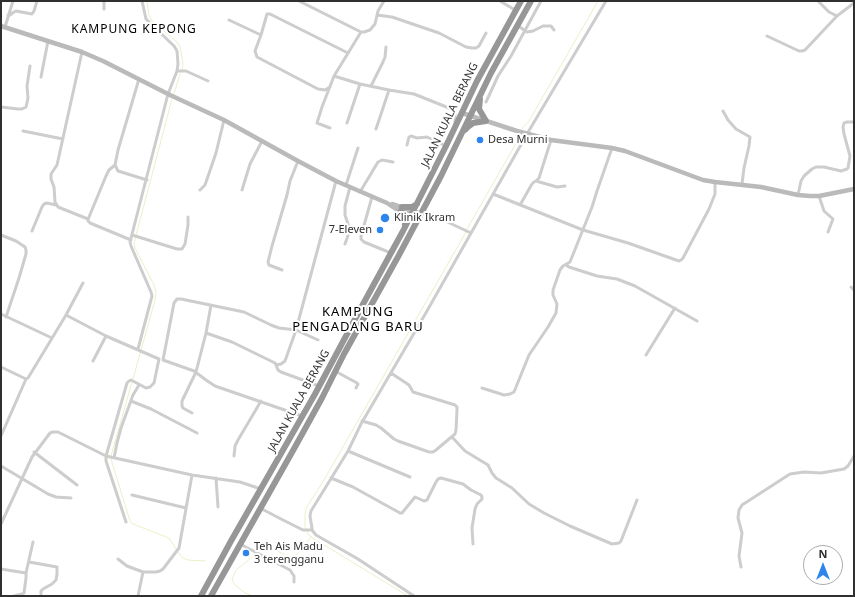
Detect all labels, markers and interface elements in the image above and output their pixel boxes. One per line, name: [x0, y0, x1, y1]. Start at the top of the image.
district label: KAMPUNG KEPONG: [71, 23, 197, 37]
street label: JALAN KUALA BERANG: [419, 60, 481, 170]
place label: Desa Murni: [488, 133, 547, 147]
marker: Desa Murni: [475, 135, 485, 145]
place label: Klinik Ikram: [394, 211, 455, 225]
marker: Klinik Ikram: [379, 212, 391, 224]
place label: 7-Eleven: [329, 223, 372, 237]
marker: 7-Eleven: [375, 225, 385, 235]
district label: KAMPUNG PENGADANG BARU: [292, 304, 424, 335]
street label: JALAN KUALA BERANG: [265, 348, 333, 454]
place label: Teh Ais Madu 3 terengganu: [254, 540, 324, 566]
north arrow: [803, 545, 843, 585]
text: N: [819, 546, 827, 561]
marker: Teh Ais Madu 3 terengganu: [241, 548, 251, 558]

